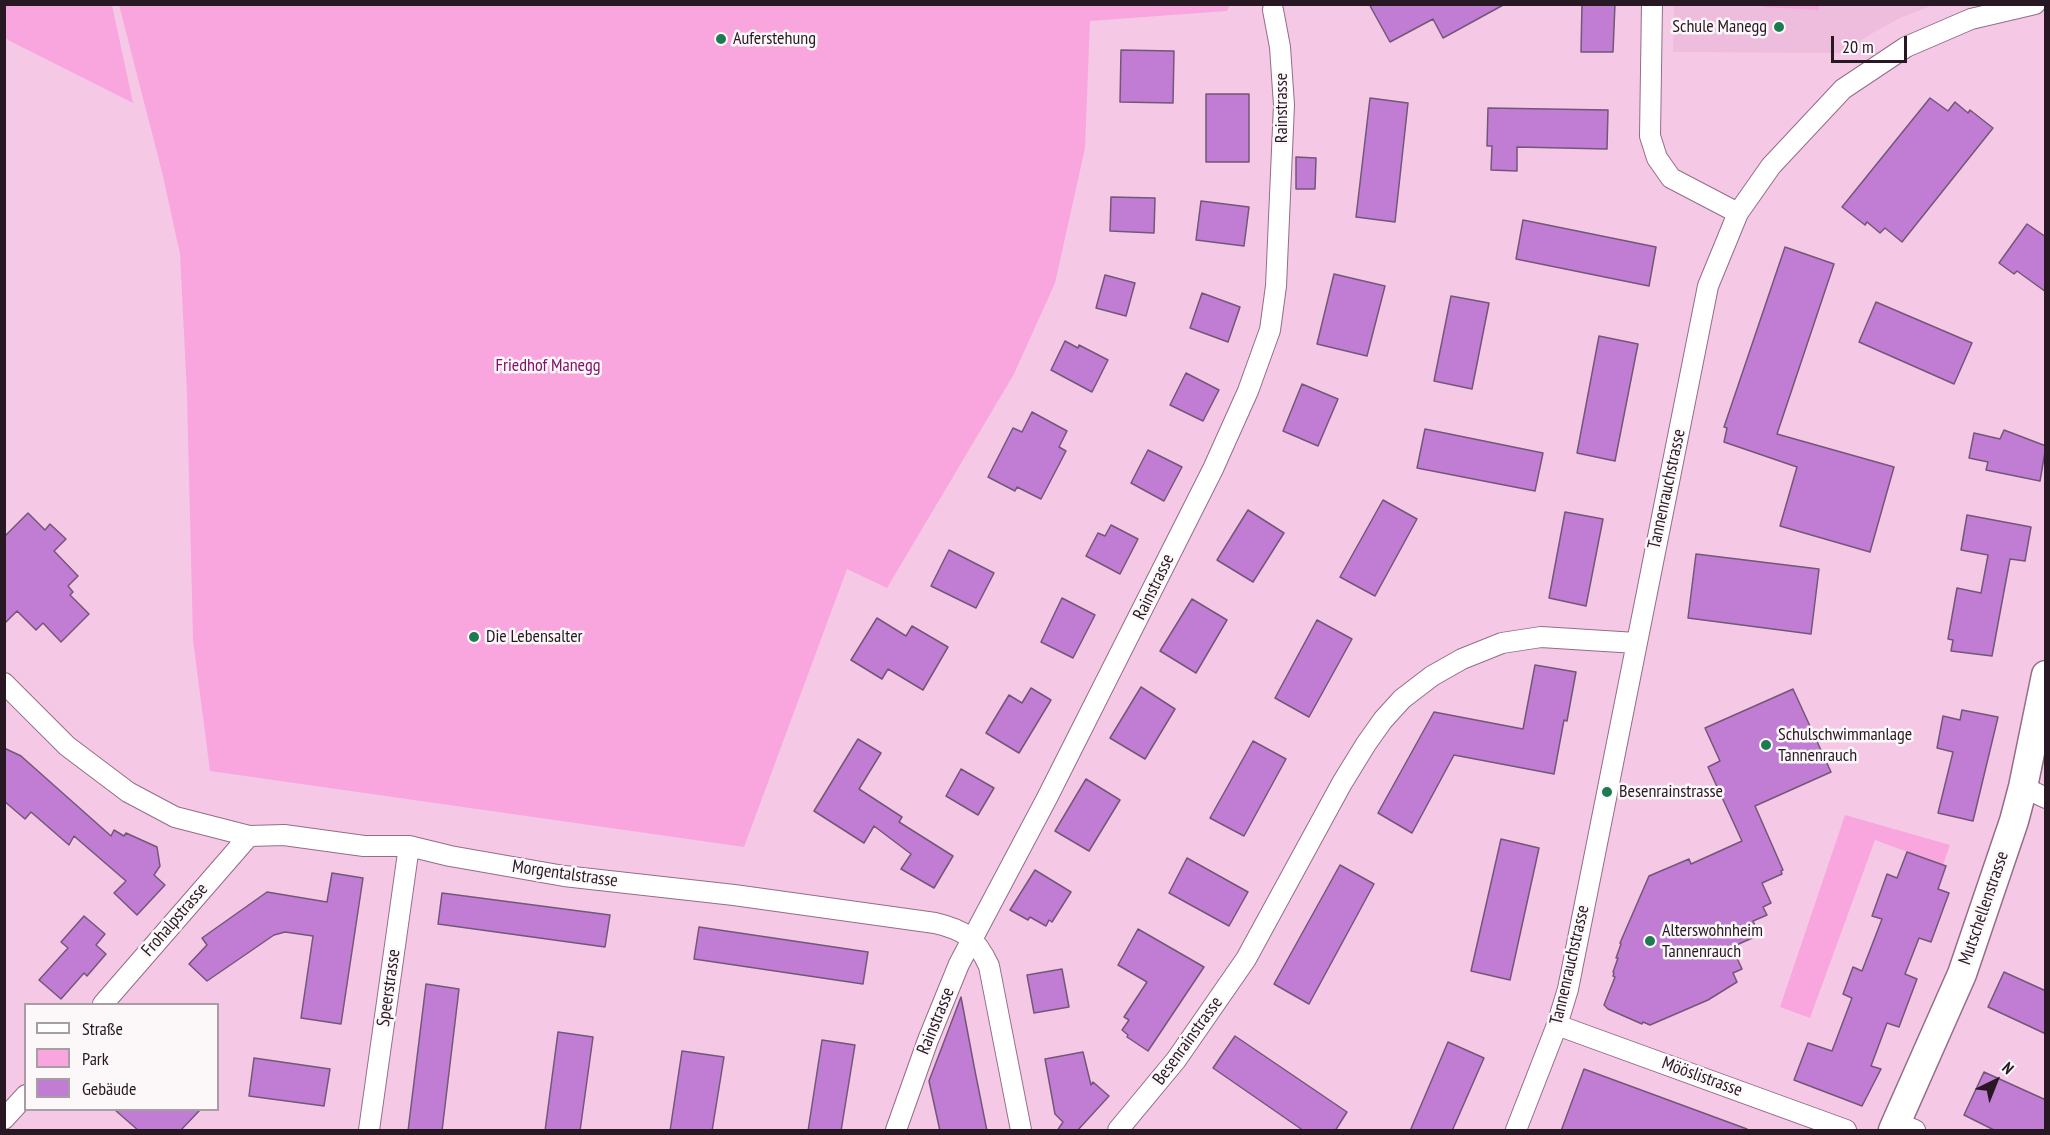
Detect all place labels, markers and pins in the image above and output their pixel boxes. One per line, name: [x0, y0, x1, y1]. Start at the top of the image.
place label: Schule Manegg: [1672, 16, 1767, 38]
marker: Schule Manegg: [1772, 20, 1786, 34]
place label: Auferstehung: [733, 28, 816, 50]
marker: Auferstehung: [714, 32, 728, 46]
place label: Die Lebensalter: [486, 626, 583, 648]
marker: Die Lebensalter: [467, 630, 481, 644]
place label: Schulschwimmanlage Tannenrauch: [1778, 724, 1912, 766]
marker: Schulschwimmanlage Tannenrauch: [1759, 738, 1773, 752]
place label: Besenrainstrasse: [1619, 781, 1723, 803]
marker: Besenrainstrasse: [1600, 785, 1614, 799]
place label: Alterswohnheim Tannenrauch: [1662, 920, 1763, 962]
marker: Alterswohnheim Tannenrauch: [1643, 934, 1657, 948]

